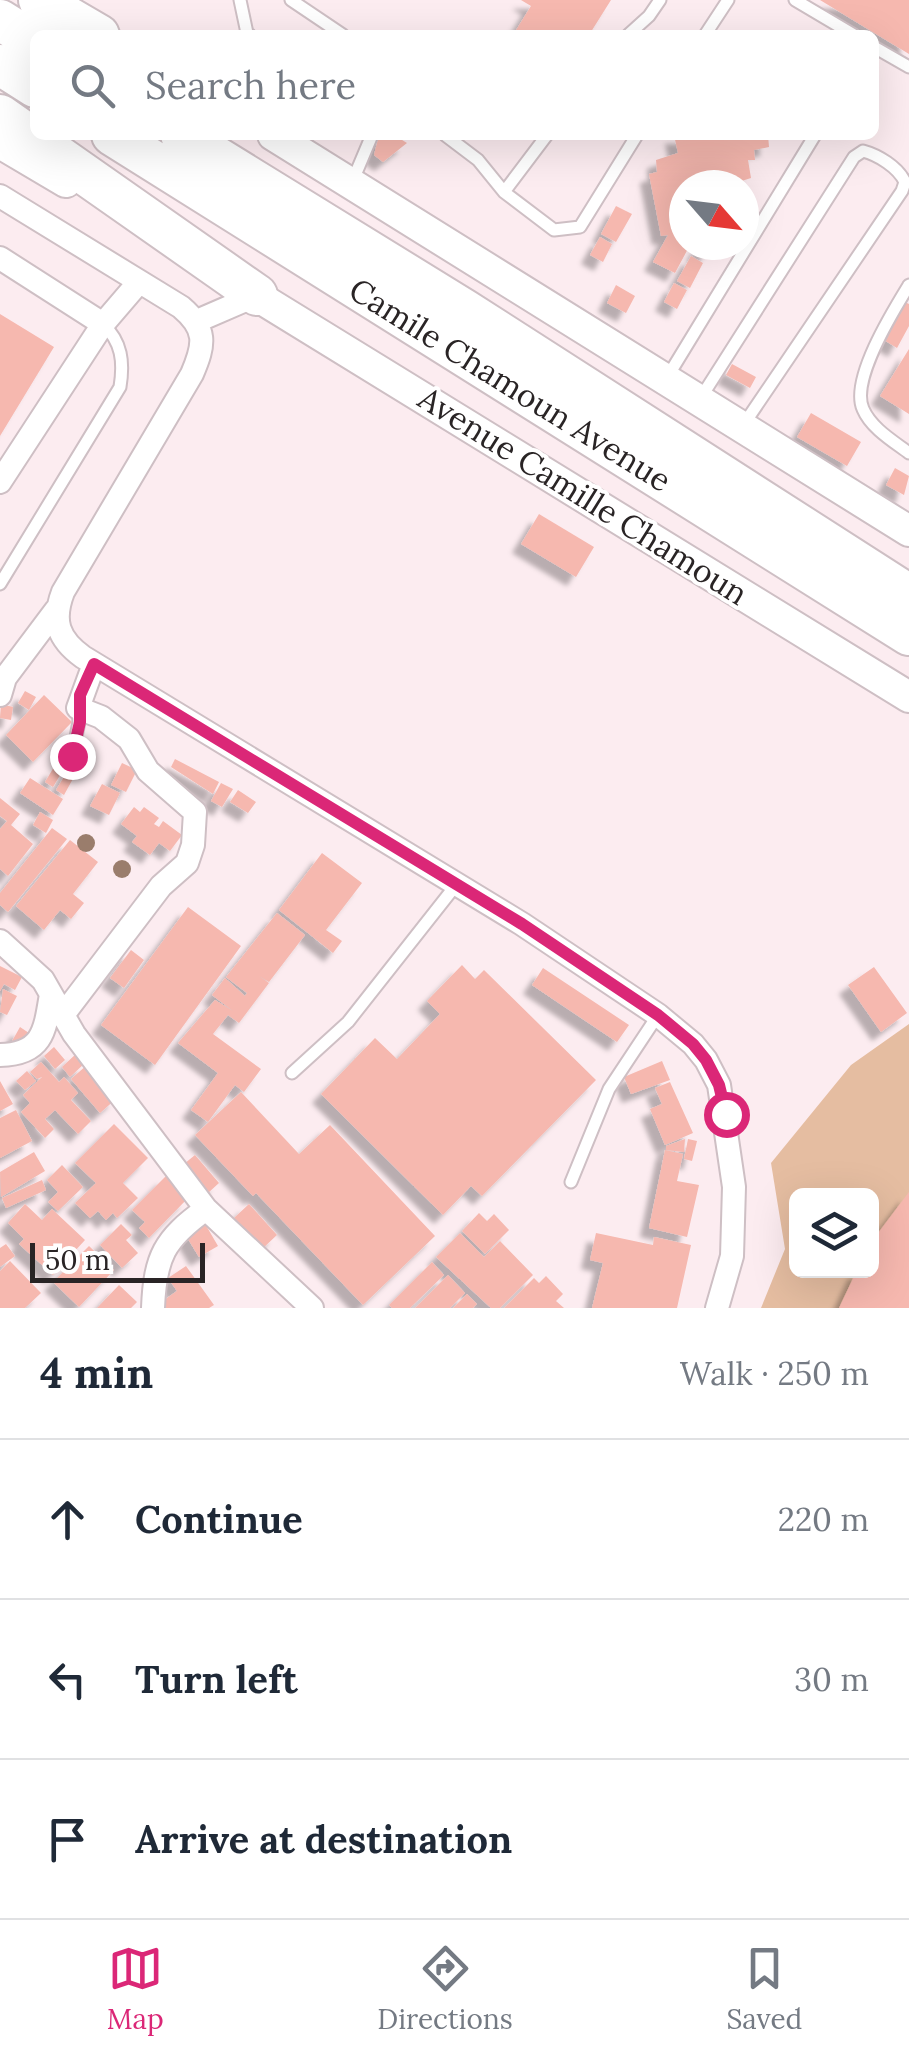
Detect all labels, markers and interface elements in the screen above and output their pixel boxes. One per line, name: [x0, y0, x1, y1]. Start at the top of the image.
search box: [30, 30, 879, 140]
icon: search: [65, 58, 120, 113]
text: Search here: [145, 61, 356, 109]
north arrow: [669, 170, 759, 260]
street label: Camile Chamoun Avenue: [342, 269, 679, 500]
street label: Avenue Camille Chamoun: [410, 377, 756, 614]
route end: [50, 734, 96, 780]
route start: [704, 1092, 750, 1138]
map controls: [789, 1188, 879, 1278]
button: layers: [789, 1188, 879, 1278]
scale bar: [30, 1238, 205, 1282]
text: 50 m: [45, 1242, 110, 1278]
text: 4 min: [40, 1346, 153, 1400]
text: Walk · 250 m: [680, 1353, 869, 1394]
icon: ahead: [40, 1492, 95, 1547]
text: Continue: [135, 1495, 303, 1543]
text: 220 m: [778, 1499, 869, 1540]
icon: left: [40, 1652, 95, 1707]
text: Turn left: [135, 1655, 298, 1703]
text: 30 m: [794, 1659, 869, 1700]
icon: arrive: [40, 1812, 95, 1867]
text: Arrive at destination: [135, 1815, 512, 1863]
tab: Map: [107, 1941, 164, 2037]
tab: Directions: [377, 1941, 513, 2037]
tab: Saved: [726, 1941, 802, 2037]

